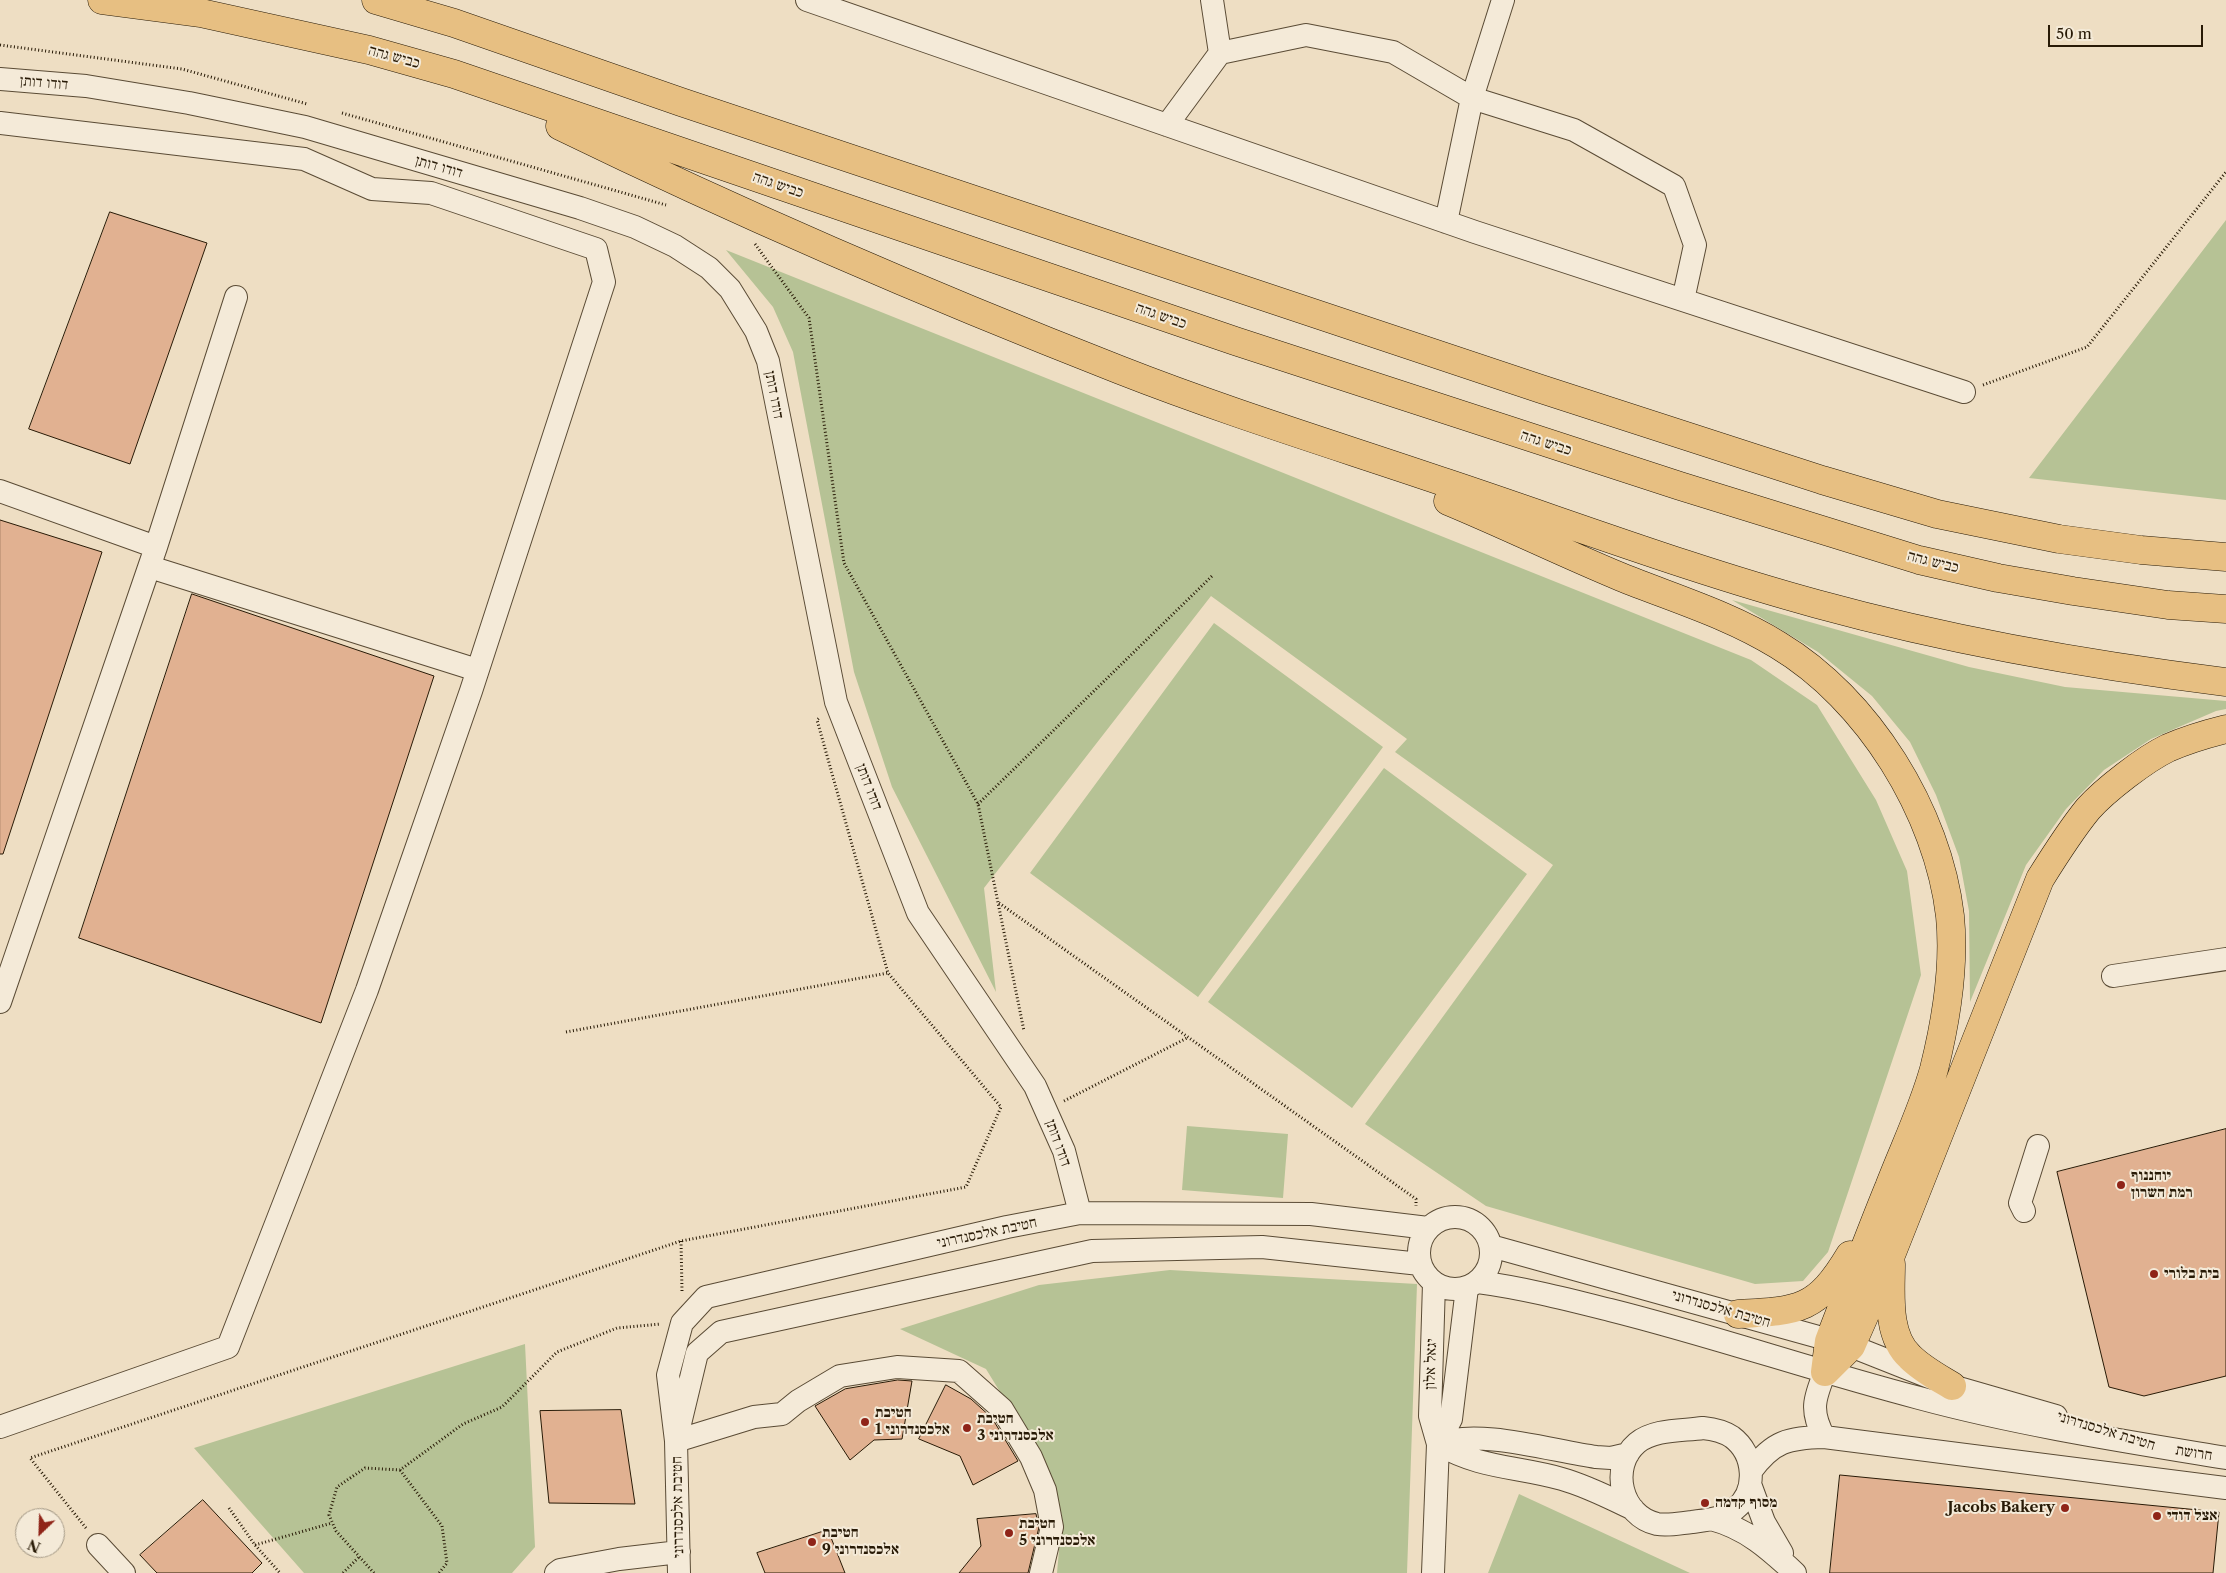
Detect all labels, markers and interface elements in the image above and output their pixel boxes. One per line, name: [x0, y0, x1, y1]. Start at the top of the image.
scale bar: [2051, 15, 2206, 47]
text: 50 m: [2056, 24, 2092, 43]
street label: כביש גהה: [366, 41, 422, 73]
street label: דודו דותן: [19, 72, 69, 94]
street label: דודו דותן: [413, 152, 465, 182]
street label: כביש גהה: [750, 168, 806, 202]
street label: כביש גהה: [1133, 299, 1189, 333]
street label: דודו דותן: [761, 369, 787, 421]
street label: כביש גהה: [1518, 426, 1574, 460]
street label: כביש גהה: [1905, 547, 1961, 577]
street label: דודו דותן: [852, 761, 886, 813]
street label: דודו דותן: [1041, 1117, 1075, 1169]
place label: יוחננוף רמת השרון: [2131, 1167, 2193, 1202]
marker: יוחננוף רמת השרון: [2115, 1179, 2127, 1191]
street label: חטיבת אלכסנדרוני: [935, 1214, 1039, 1252]
place label: בית בלורי: [2164, 1265, 2219, 1283]
marker: בית בלורי: [2148, 1268, 2160, 1280]
street label: חטיבת אלכסנדרוני: [1669, 1286, 1773, 1332]
street label: יגאל אלון: [1421, 1338, 1441, 1390]
place label: חטיבת אלכסנדרוני 1: [875, 1404, 950, 1439]
street label: חטיבת אלכסנדרוני: [2055, 1407, 2157, 1455]
place label: חטיבת אלכסנדרוני 3: [977, 1410, 1054, 1445]
marker: חטיבת אלכסנדרוני 1: [859, 1416, 871, 1428]
marker: חטיבת אלכסנדרוני 3: [961, 1422, 973, 1434]
street label: חרושת: [2174, 1441, 2214, 1465]
street label: חטיבת אלכסנדרוני: [668, 1456, 688, 1558]
place label: מסוף קדמה: [1715, 1494, 1777, 1512]
marker: מסוף קדמה: [1699, 1497, 1711, 1509]
place label: Jacobs Bakery: [1948, 1499, 2055, 1517]
marker: Jacobs Bakery: [2059, 1502, 2071, 1514]
place label: אצל דודי: [2167, 1507, 2217, 1525]
north arrow: [15, 1508, 65, 1558]
marker: אצל דודי: [2151, 1510, 2163, 1522]
place label: חטיבת אלכסנדרוני 5: [1019, 1515, 1095, 1550]
place label: חטיבת אלכסנדרוני 9: [822, 1524, 899, 1559]
marker: חטיבת אלכסנדרוני 5: [1003, 1527, 1015, 1539]
text: N: [25, 1535, 44, 1556]
marker: חטיבת אלכסנדרוני 9: [806, 1536, 818, 1548]

